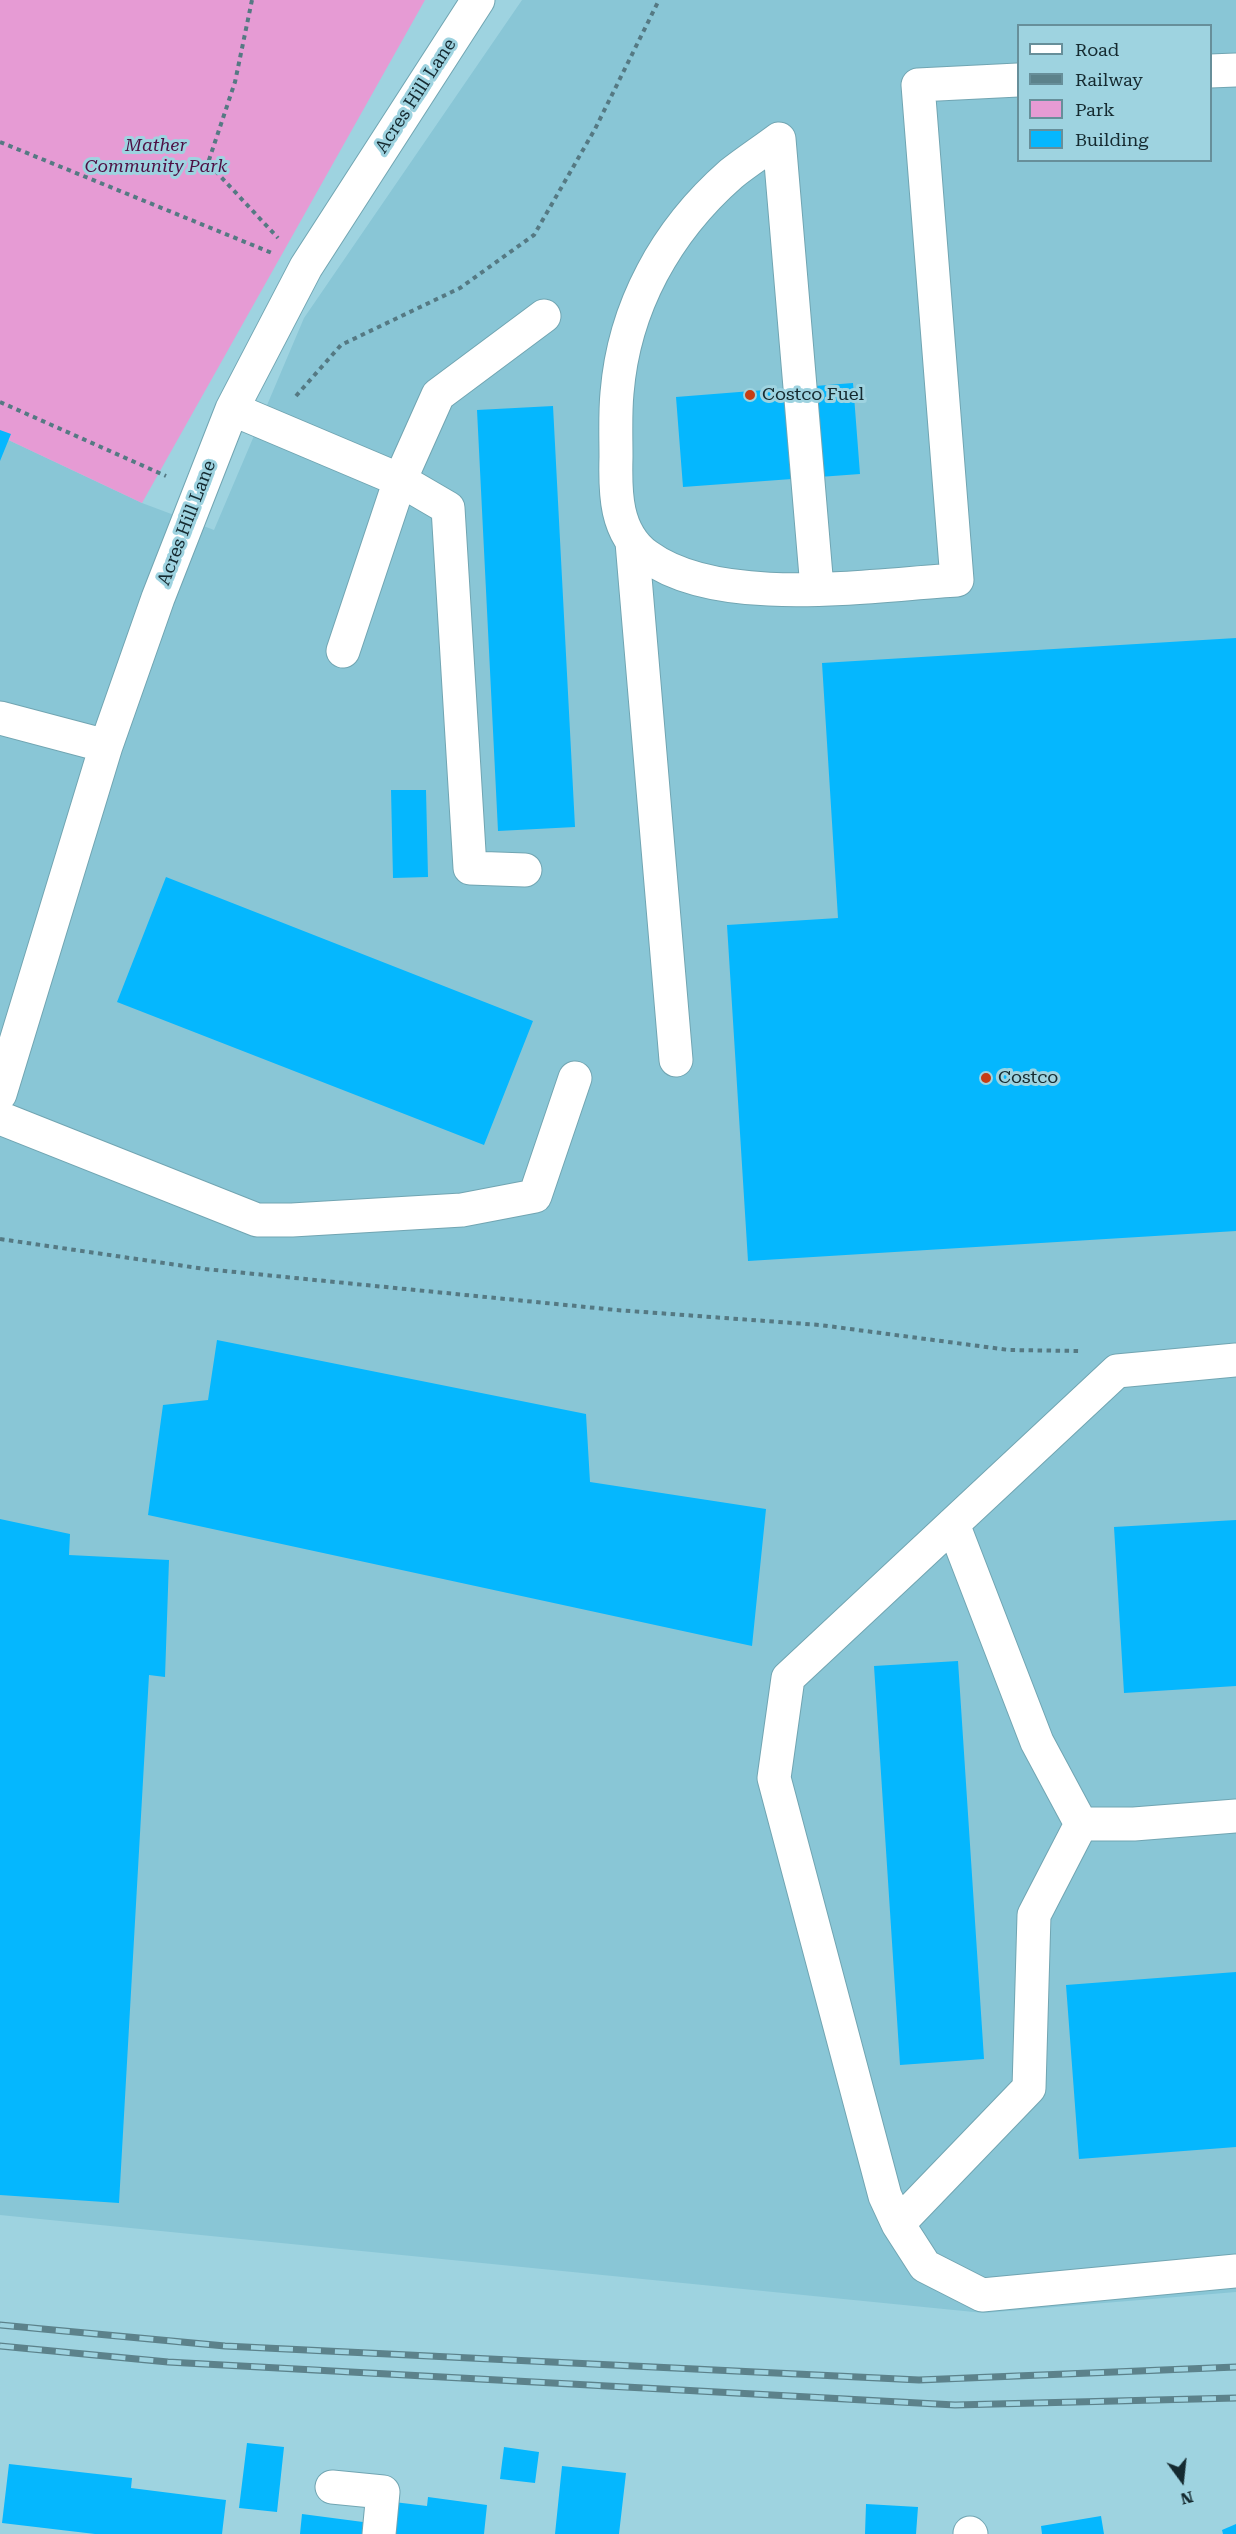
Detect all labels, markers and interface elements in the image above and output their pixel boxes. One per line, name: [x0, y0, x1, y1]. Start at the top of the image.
legend: [1017, 24, 1212, 162]
street label: Acres Hill Lane: [371, 35, 461, 157]
text: Road: [1075, 39, 1119, 60]
text: Railway: [1075, 69, 1143, 90]
text: Park: [1075, 99, 1115, 120]
text: Building: [1075, 129, 1149, 150]
park label: Mather Community Park: [85, 135, 227, 178]
place label: Costco Fuel: [762, 384, 864, 406]
marker: Costco Fuel: [743, 388, 757, 402]
street label: Acres Hill Lane: [153, 458, 221, 588]
place label: Costco: [998, 1067, 1058, 1089]
marker: Costco: [979, 1071, 993, 1085]
north arrow: [1152, 2450, 1212, 2510]
text: N: [1178, 2487, 1195, 2509]

